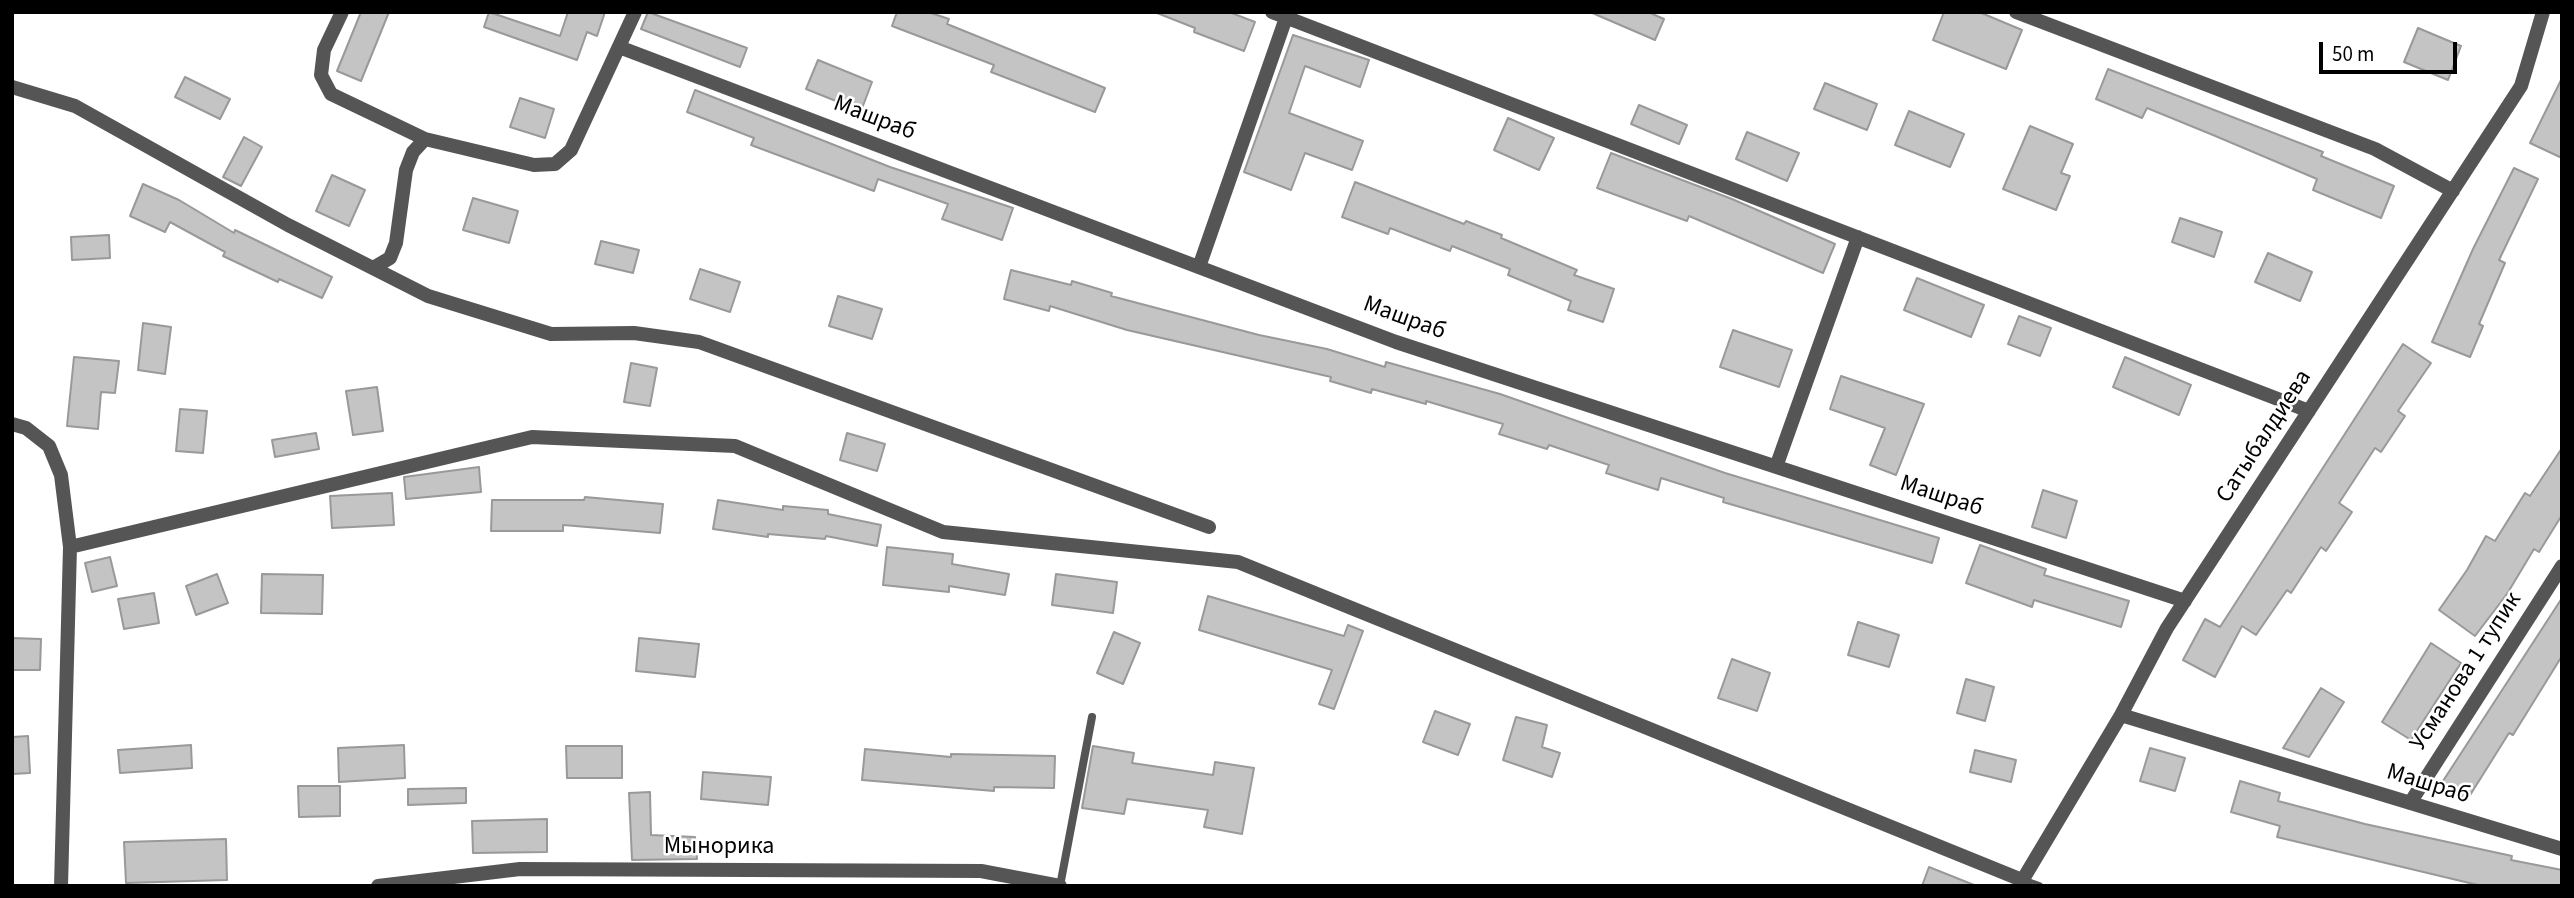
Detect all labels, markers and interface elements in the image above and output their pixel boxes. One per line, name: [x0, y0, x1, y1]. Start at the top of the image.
scale bar: [2322, 28, 2460, 72]
text: 50 m: [2332, 39, 2374, 69]
street label: Машраб: [829, 90, 919, 148]
street label: Машраб: [1359, 291, 1449, 347]
street label: Сатыбалдиева: [2211, 365, 2319, 509]
street label: Машраб: [1896, 470, 1986, 524]
street label: Усманова 1 тупик: [2405, 587, 2529, 757]
street label: Машраб: [2383, 759, 2473, 811]
street label: Мынорика: [664, 834, 774, 862]

